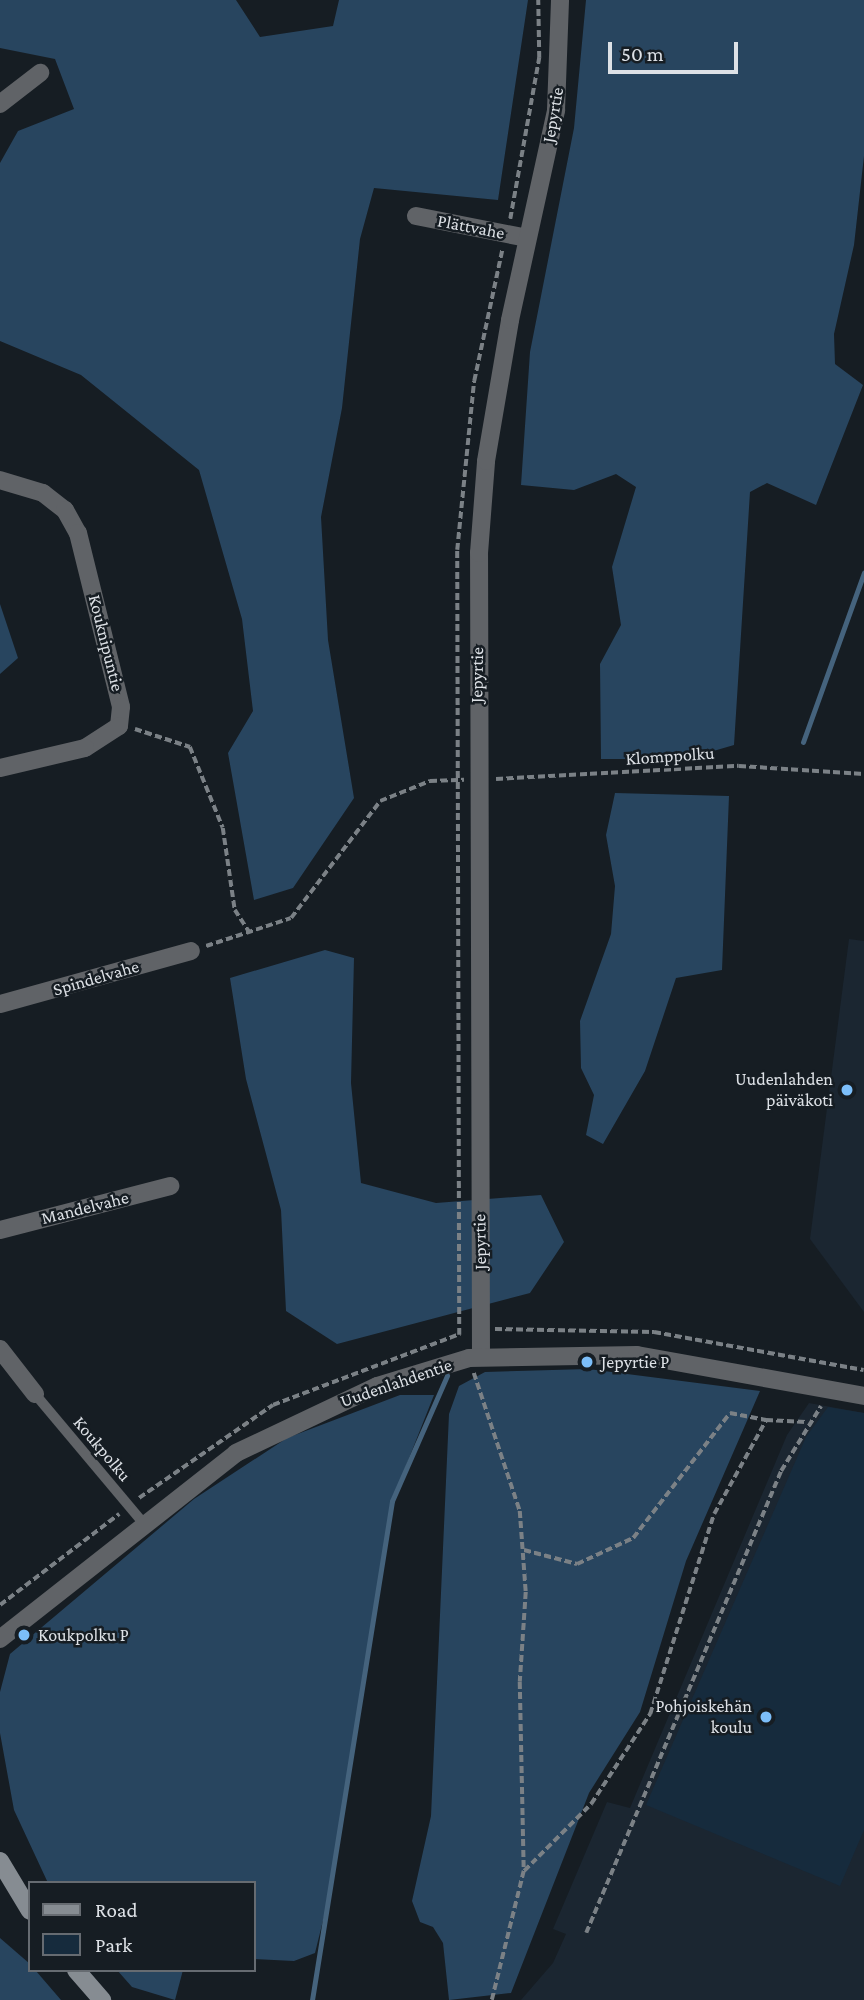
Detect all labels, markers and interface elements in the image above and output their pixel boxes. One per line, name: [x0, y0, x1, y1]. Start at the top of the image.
scale bar: [612, 28, 742, 72]
text: 50 m: [621, 42, 664, 66]
street label: Jepyrtie: [538, 86, 568, 144]
street label: Plättvahe: [436, 210, 506, 244]
street label: Kouknipuntie: [84, 592, 128, 694]
street label: Jepyrtie: [466, 647, 488, 703]
street label: Klomppolku: [625, 742, 715, 770]
street label: Spindelvahe: [51, 955, 141, 1001]
place label: Uudenlahden päiväkoti: [735, 1069, 833, 1112]
marker: Uudenlahden päiväkoti: [839, 1082, 855, 1098]
street label: Mandelvahe: [39, 1187, 131, 1229]
street label: Jepyrtie: [469, 1214, 491, 1270]
place label: Jepyrtie P: [601, 1351, 669, 1373]
street label: Uudenlahdentie: [337, 1354, 455, 1412]
marker: Jepyrtie P: [579, 1354, 595, 1370]
street label: Koukpolku: [69, 1412, 135, 1486]
place label: Koukpolku P: [38, 1624, 129, 1646]
marker: Koukpolku P: [16, 1627, 32, 1643]
place label: Pohjoiskehän koulu: [656, 1696, 752, 1738]
marker: Pohjoiskehän koulu: [758, 1709, 774, 1725]
legend: [28, 1881, 256, 1972]
text: Road: [95, 1898, 138, 1922]
text: Park: [95, 1933, 132, 1957]

